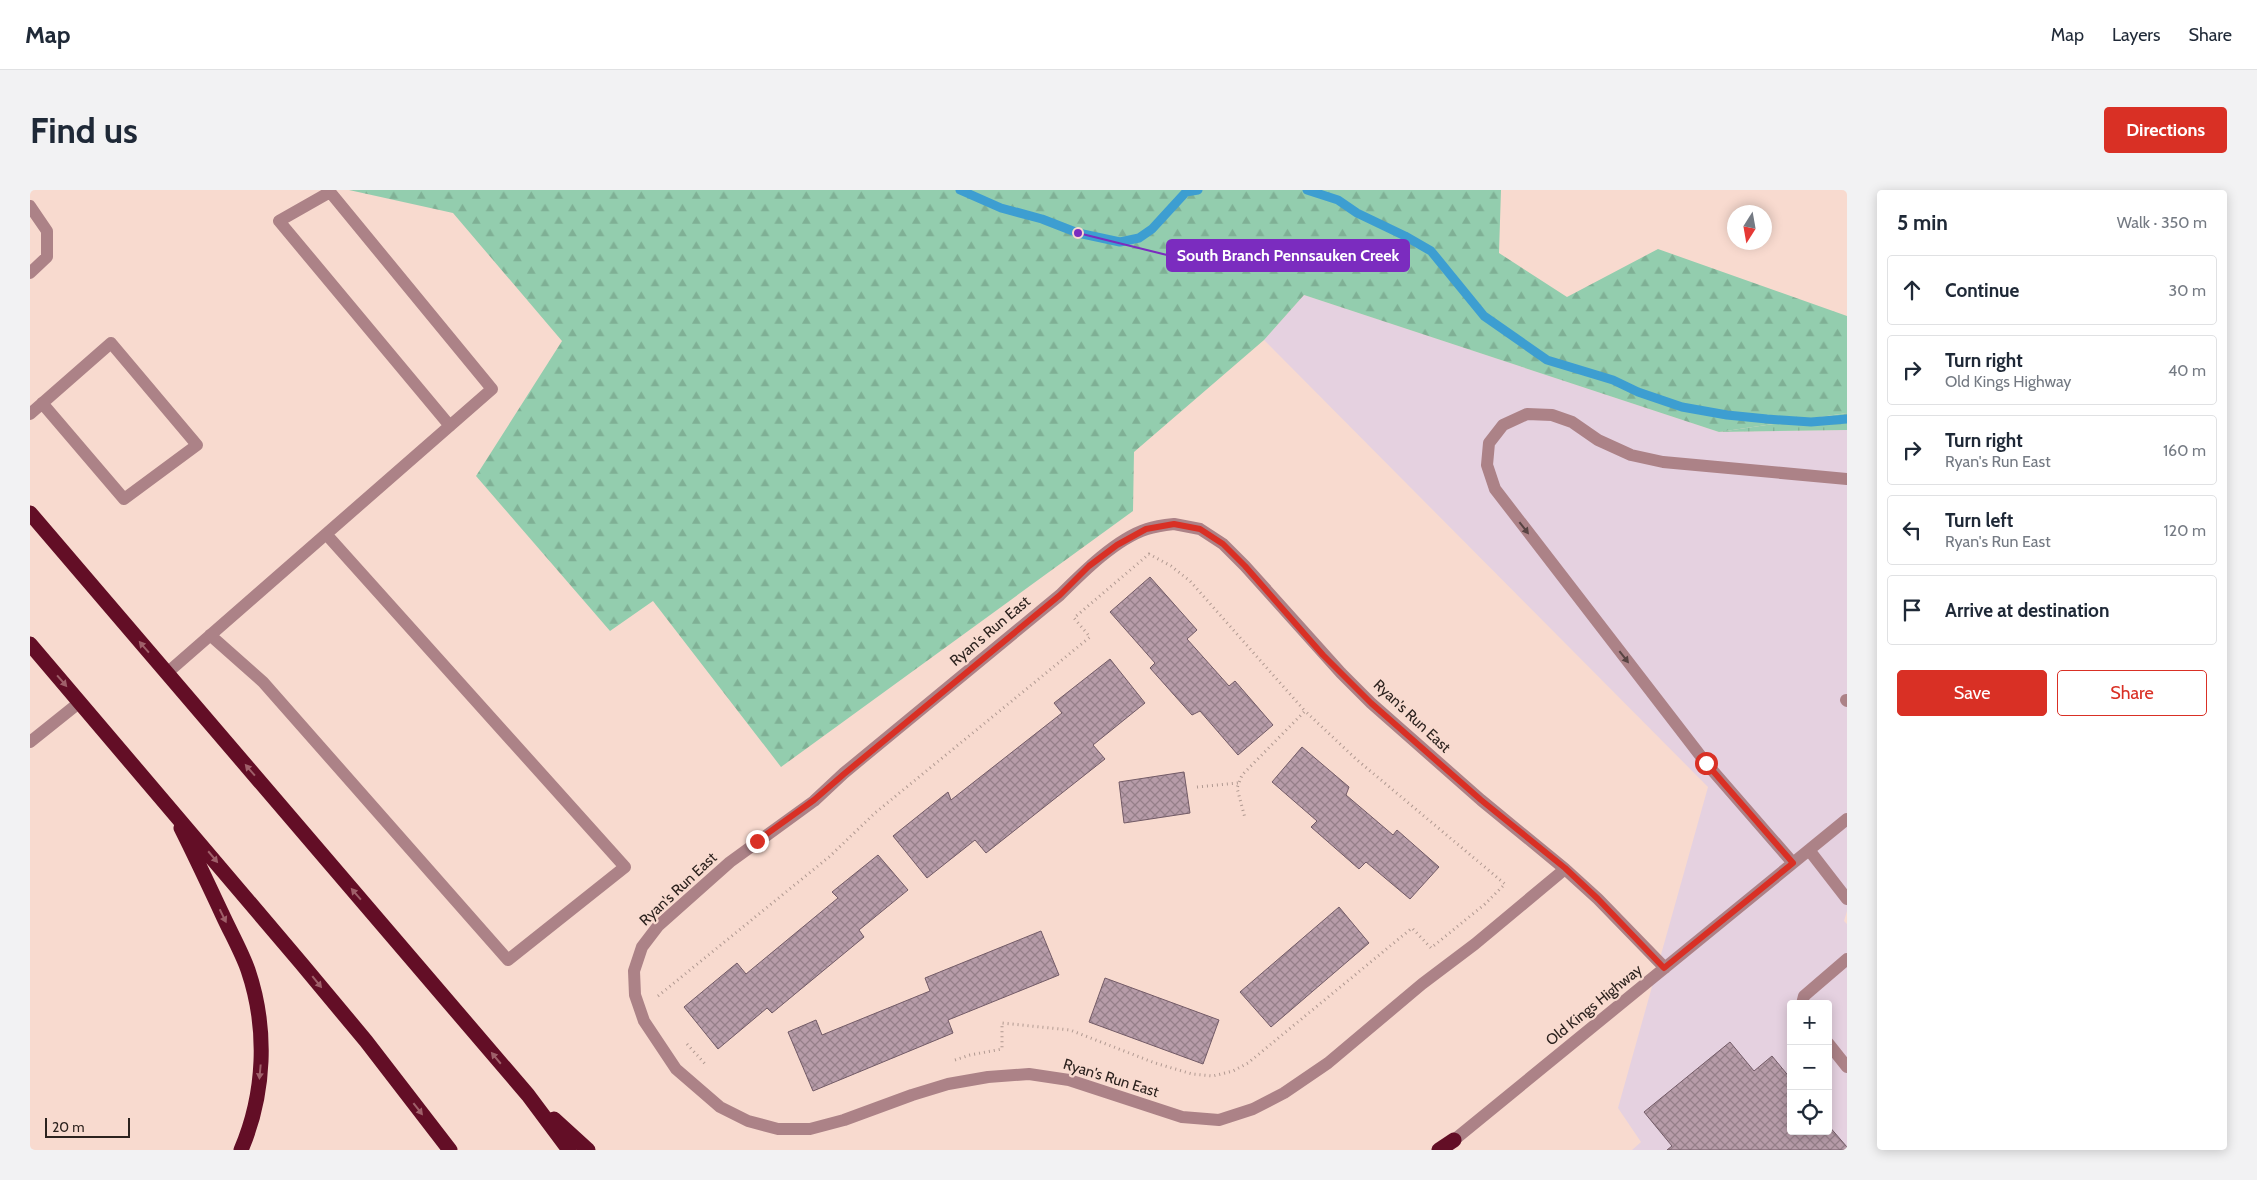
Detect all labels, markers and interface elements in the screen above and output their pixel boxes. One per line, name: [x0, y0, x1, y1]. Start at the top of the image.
text: Map: [25, 20, 71, 49]
text: Map: [2051, 24, 2084, 46]
text: Layers: [2112, 24, 2161, 46]
text: Share: [2189, 24, 2232, 46]
button: Directions: [2104, 107, 2227, 153]
text: Find us: [30, 109, 138, 152]
north arrow: [1727, 205, 1772, 250]
text: 5 min: [1897, 210, 1948, 235]
text: Walk · 350 m: [2117, 213, 2207, 232]
callout: South Branch Pennsauken Creek: [1167, 240, 1409, 271]
text: South Branch Pennsauken Creek: [1177, 246, 1400, 265]
icon: ahead: [1898, 276, 1926, 304]
text: Continue: [1945, 279, 2019, 302]
text: 30 m: [2169, 281, 2206, 300]
text: Turn right: [1945, 349, 2023, 372]
icon: right: [1898, 356, 1926, 384]
text: 40 m: [2168, 361, 2206, 380]
text: Old Kings Highway: [1945, 372, 2071, 391]
text: Turn right: [1945, 429, 2023, 452]
icon: right: [1898, 436, 1926, 464]
text: 160 m: [2163, 441, 2206, 460]
text: Ryan's Run East: [1945, 452, 2051, 471]
text: Turn left: [1945, 509, 2013, 532]
icon: left: [1898, 516, 1926, 544]
one-way arrow: [1519, 521, 1530, 534]
text: 120 m: [2164, 521, 2206, 540]
text: Ryan's Run East: [1945, 532, 2051, 551]
street label: Ryan's Run East: [946, 592, 1034, 670]
icon: arrive: [1898, 596, 1926, 624]
text: Arrive at destination: [1945, 599, 2109, 622]
one-way arrow: [139, 641, 150, 654]
one-way arrow: [1618, 650, 1629, 663]
button: Save: [1897, 670, 2047, 716]
button: Share: [2057, 670, 2207, 716]
one-way arrow: [56, 674, 68, 686]
street label: Ryan's Run East: [1370, 676, 1454, 756]
route start: [1695, 752, 1718, 775]
one-way arrow: [244, 765, 256, 777]
route end: [746, 830, 769, 853]
street label: Ryan's Run East: [636, 849, 720, 929]
one-way arrow: [207, 851, 219, 863]
one-way arrow: [350, 888, 362, 900]
one-way arrow: [219, 909, 227, 923]
street label: Old Kings Highway: [1542, 960, 1646, 1049]
one-way arrow: [312, 975, 323, 988]
map controls: [1787, 1000, 1832, 1135]
button: +: [1787, 1000, 1832, 1045]
button: −: [1787, 1045, 1832, 1090]
one-way arrow: [491, 1052, 502, 1064]
street label: Ryan's Run East: [1061, 1055, 1161, 1101]
one-way arrow: [256, 1064, 264, 1080]
button: locate: [1787, 1090, 1832, 1135]
one-way arrow: [413, 1102, 424, 1115]
scale bar: [45, 1115, 130, 1138]
text: 20 m: [52, 1118, 85, 1136]

